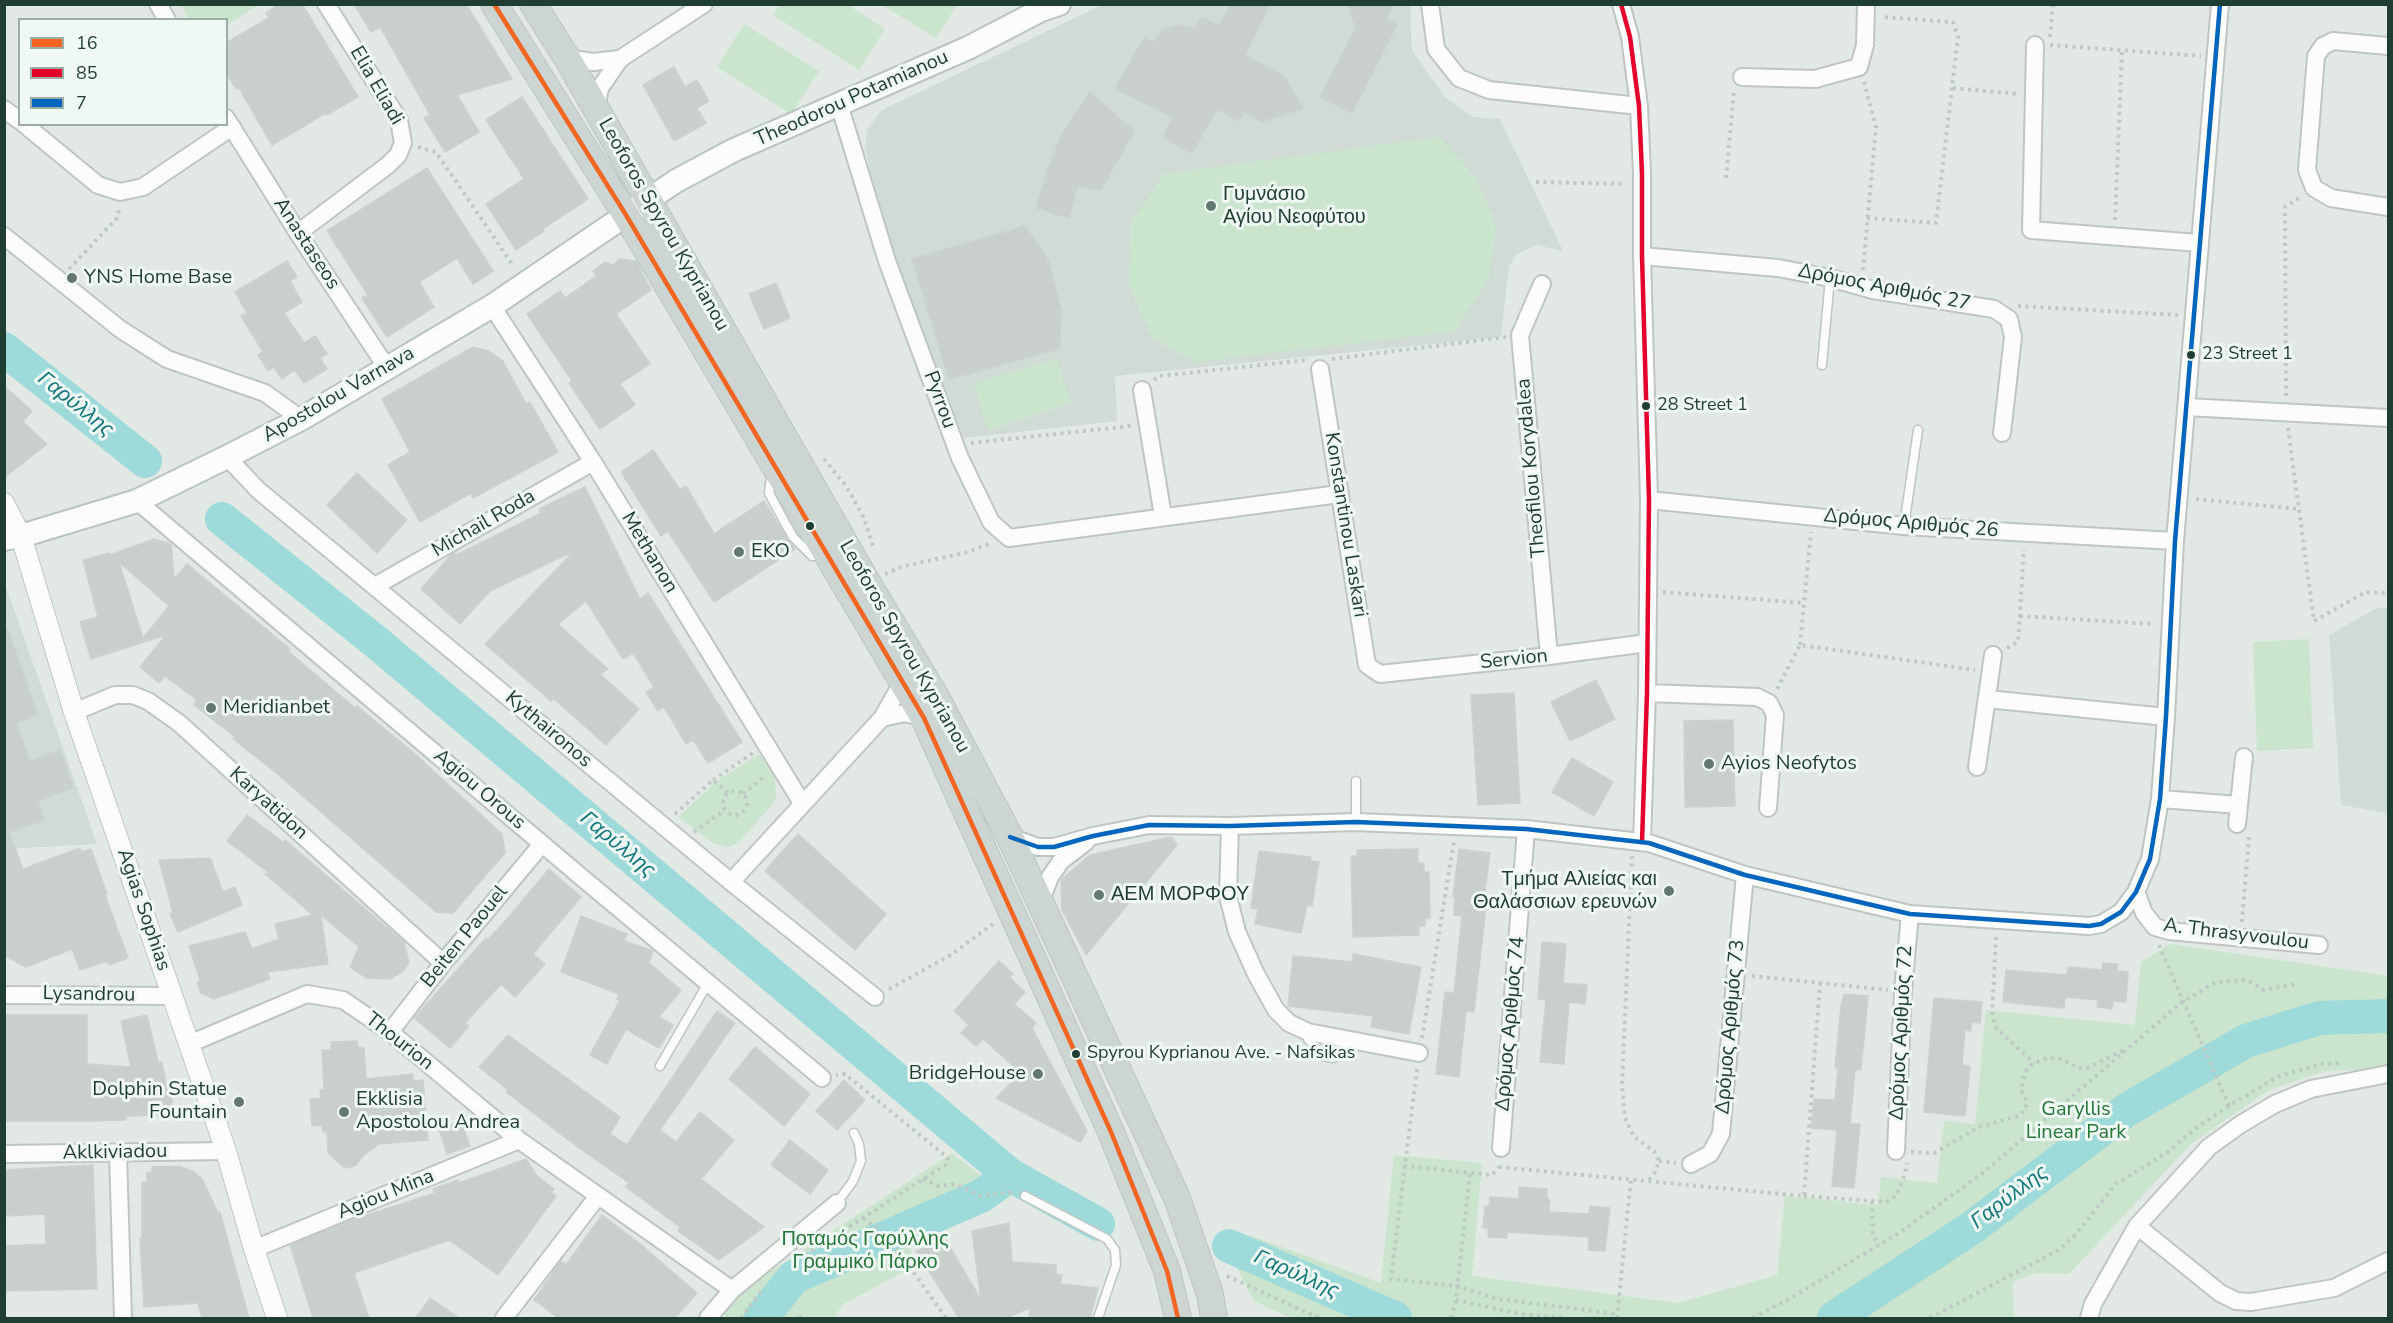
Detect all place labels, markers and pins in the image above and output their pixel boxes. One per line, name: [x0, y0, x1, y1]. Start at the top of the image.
place label: Γυμνάσιο Αγίου Νεοφύτου: [1223, 183, 1366, 230]
marker: Γυμνάσιο Αγίου Νεοφύτου: [1204, 199, 1218, 213]
place label: YNS Home Base: [84, 266, 232, 290]
marker: YNS Home Base: [65, 271, 79, 285]
place label: 23 Street 1: [2202, 344, 2293, 366]
marker: 23 Street 1: [2185, 349, 2197, 361]
place label: 28 Street 1: [1657, 395, 1748, 417]
marker: 28 Street 1: [1640, 400, 1652, 412]
unlabelled marker: [804, 520, 816, 532]
place label: EKO: [751, 540, 790, 564]
marker: EKO: [732, 545, 746, 559]
place label: Meridianbet: [223, 696, 330, 720]
marker: Meridianbet: [204, 701, 218, 715]
place label: Ayios Neofytos: [1721, 752, 1857, 776]
marker: Ayios Neofytos: [1702, 757, 1716, 771]
place label: Τμήμα Αλιείας και Θαλάσσιων ερευνών: [1473, 868, 1657, 915]
place label: ΑΕΜ ΜΟΡΦΟΥ: [1111, 883, 1249, 907]
marker: Τμήμα Αλιείας και Θαλάσσιων ερευνών: [1662, 884, 1676, 898]
marker: ΑΕΜ ΜΟΡΦΟΥ: [1092, 888, 1106, 902]
place label: Spyrou Kyprianou Ave. - Nafsikas: [1087, 1043, 1355, 1065]
marker: Spyrou Kyprianou Ave. - Nafsikas: [1070, 1048, 1082, 1060]
place label: BridgeHouse: [909, 1062, 1026, 1086]
marker: BridgeHouse: [1031, 1067, 1045, 1081]
place label: Dolphin Statue Fountain: [92, 1078, 227, 1125]
place label: Ekklisia Apostolou Andrea: [356, 1088, 520, 1135]
marker: Dolphin Statue Fountain: [232, 1095, 246, 1109]
marker: Ekklisia Apostolou Andrea: [337, 1105, 351, 1119]

